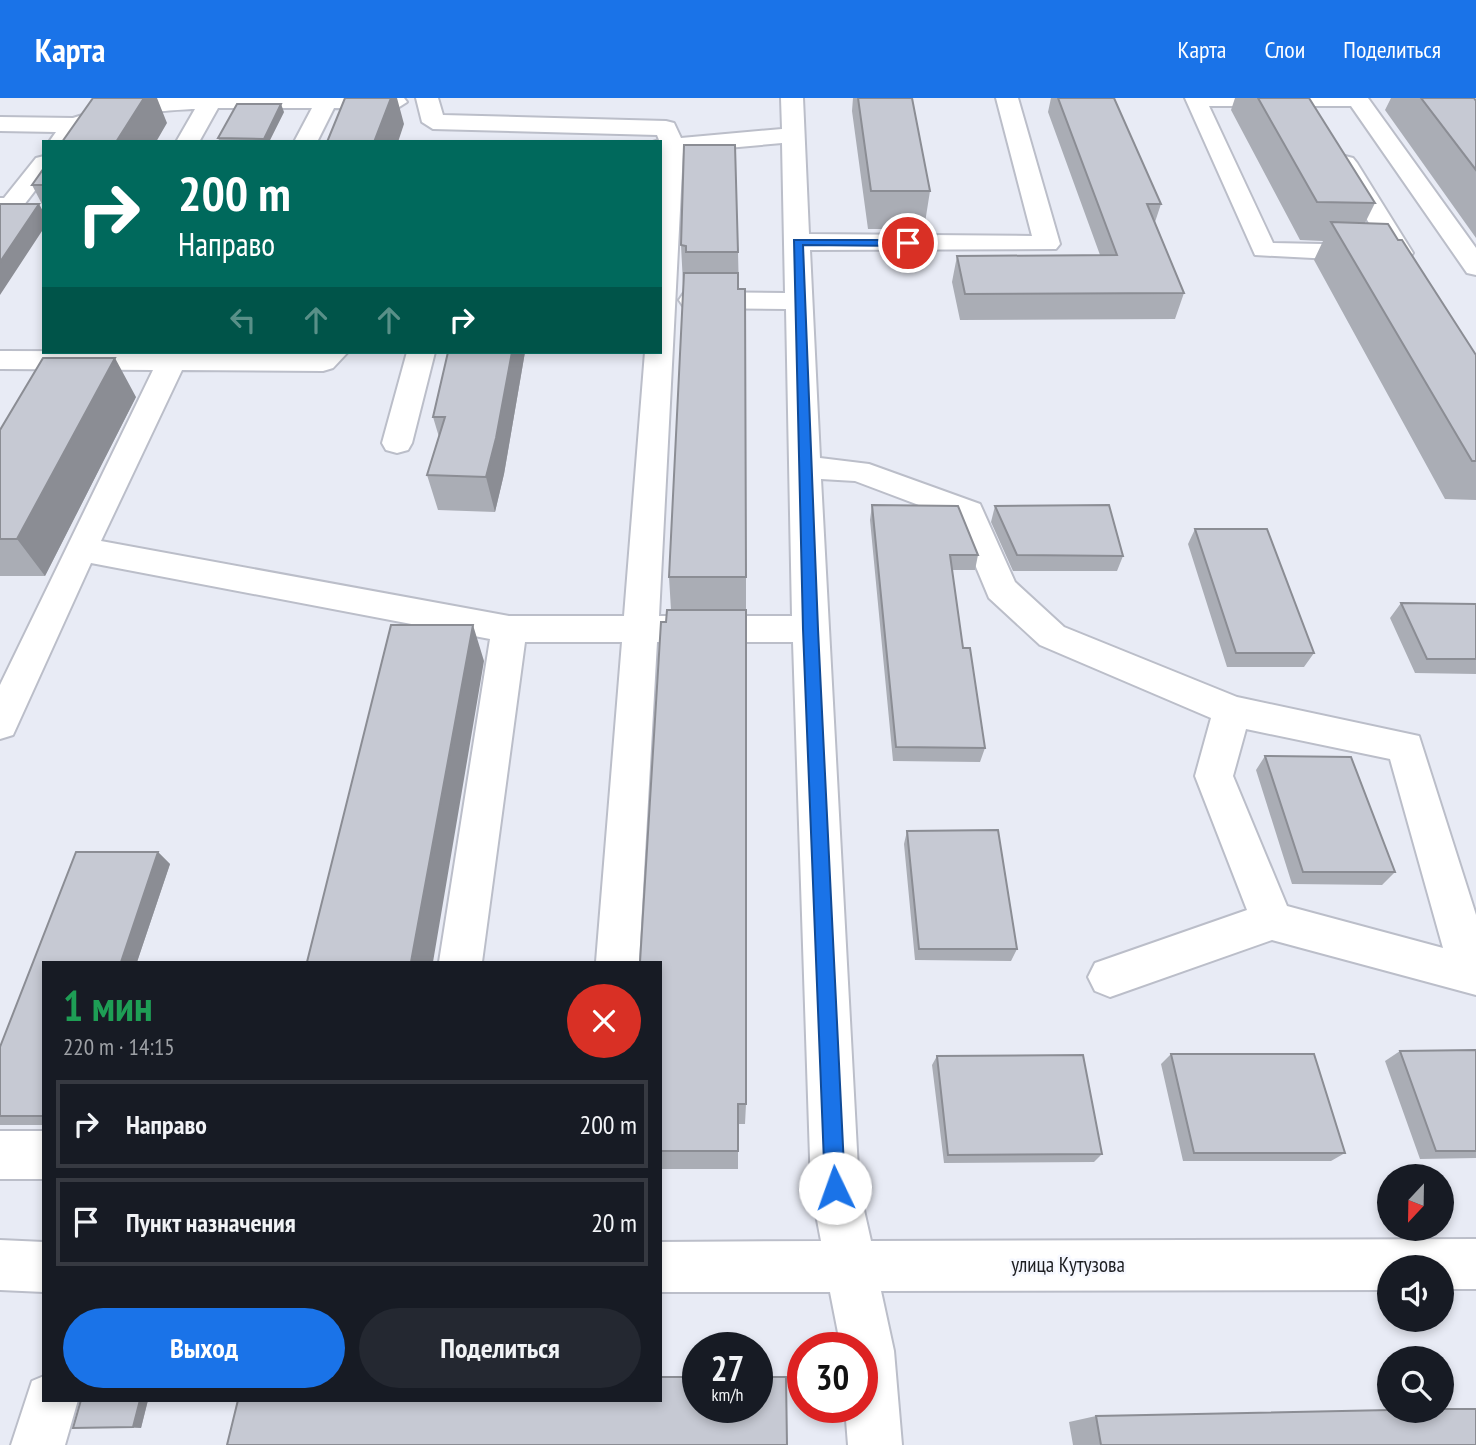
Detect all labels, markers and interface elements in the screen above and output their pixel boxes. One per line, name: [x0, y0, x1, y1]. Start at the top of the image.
text: Карта: [35, 28, 105, 71]
text: Карта: [1178, 34, 1226, 65]
text: Слои: [1264, 34, 1305, 65]
text: Поделиться: [1343, 34, 1441, 65]
text: 200 m: [178, 161, 291, 225]
icon: right: [63, 168, 154, 259]
pin: [878, 213, 938, 273]
text: Направо: [178, 223, 275, 265]
icon: arrive: [889, 224, 927, 262]
icon: left: [224, 301, 262, 339]
icon: ahead: [297, 301, 335, 339]
icon: ahead: [370, 301, 408, 339]
icon: right: [443, 301, 481, 339]
text: 1 мин: [63, 978, 153, 1033]
button: close: [567, 984, 641, 1058]
text: 220 m · 14:15: [63, 1032, 175, 1061]
icon: right: [67, 1105, 105, 1143]
text: Направо: [126, 1108, 207, 1141]
text: 200 m: [579, 1108, 637, 1141]
position arrow: [798, 1151, 872, 1225]
north arrow: [1377, 1164, 1454, 1241]
map controls: [1377, 1164, 1454, 1423]
icon: arrive: [67, 1203, 105, 1241]
text: Пункт назначения: [126, 1206, 296, 1239]
text: 20 m: [591, 1206, 637, 1239]
street label: улица Кутузова: [1011, 1251, 1125, 1278]
button: sound: [1377, 1255, 1454, 1332]
button: Выход: [63, 1308, 345, 1388]
button: Поделиться: [359, 1308, 641, 1388]
speed limit sign: 30: [787, 1332, 878, 1423]
text: 27: [711, 1345, 744, 1391]
button: search: [1377, 1346, 1454, 1423]
text: km/h: [712, 1383, 743, 1406]

